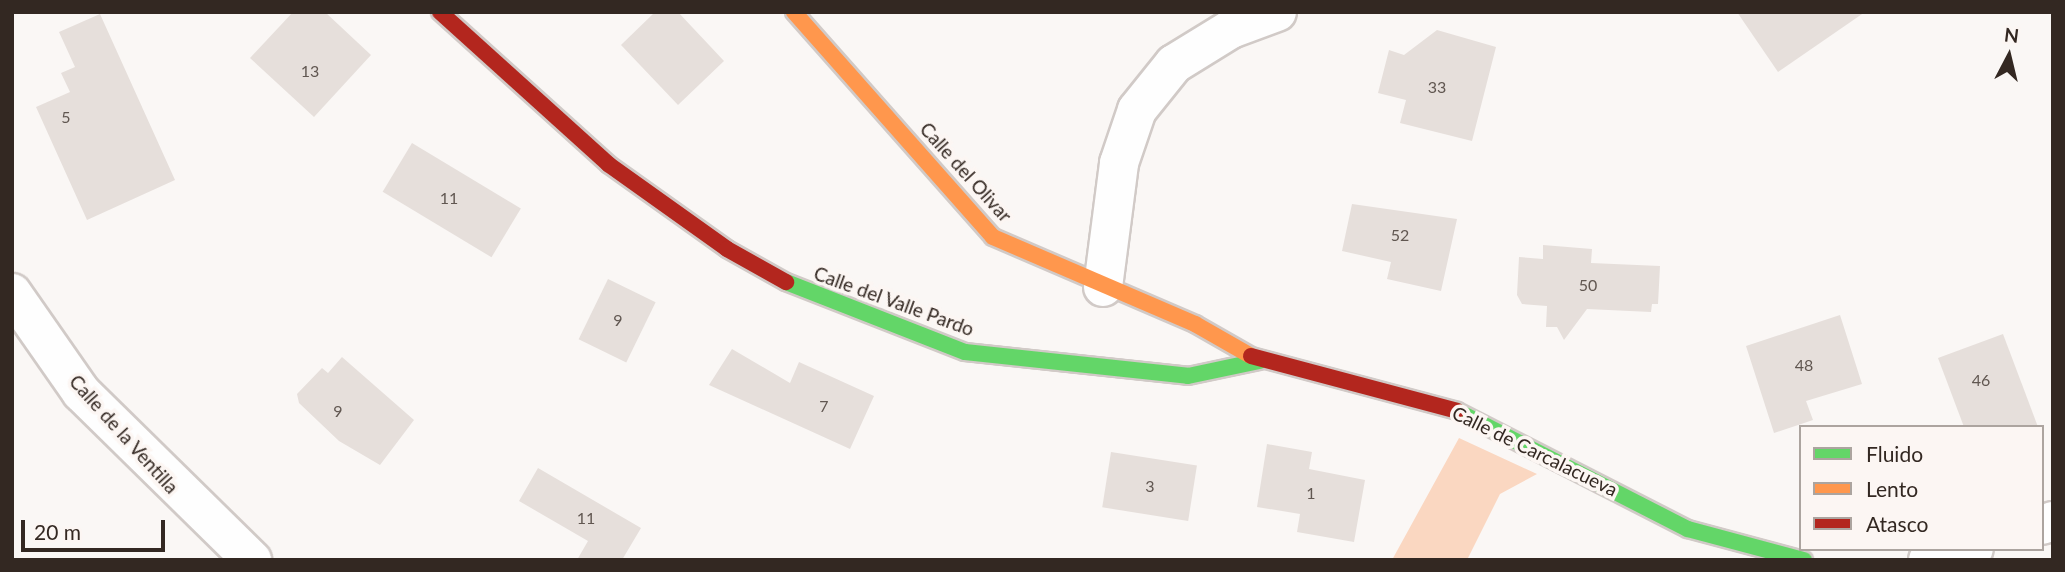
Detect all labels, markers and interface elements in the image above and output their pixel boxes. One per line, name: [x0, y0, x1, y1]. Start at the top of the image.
north arrow: [1974, 21, 2044, 91]
text: N: [2003, 22, 2020, 47]
house number: 13: [301, 61, 319, 81]
house number: 33: [1428, 77, 1446, 97]
house number: 5: [61, 107, 71, 127]
street label: Calle del Olivar: [915, 118, 1017, 226]
house number: 11: [440, 188, 458, 208]
house number: 52: [1391, 225, 1409, 245]
street label: Calle del Valle Pardo: [811, 261, 977, 341]
house number: 50: [1579, 275, 1597, 295]
house number: 9: [613, 310, 623, 330]
house number: 48: [1795, 355, 1813, 375]
street label: Calle de la Ventilla: [65, 370, 183, 498]
house number: 46: [1972, 370, 1990, 390]
house number: 7: [819, 396, 829, 416]
house number: 9: [333, 401, 343, 421]
street label: Calle de Carcalacueva: [1449, 401, 1621, 501]
legend: [1799, 425, 2044, 551]
text: Fluido: [1866, 441, 1923, 466]
house number: 3: [1145, 476, 1155, 496]
text: Lento: [1866, 476, 1918, 501]
house number: 1: [1306, 483, 1316, 503]
scale bar: [24, 505, 168, 550]
house number: 11: [577, 508, 595, 528]
text: Atasco: [1866, 511, 1928, 536]
text: 20 m: [34, 519, 81, 544]

